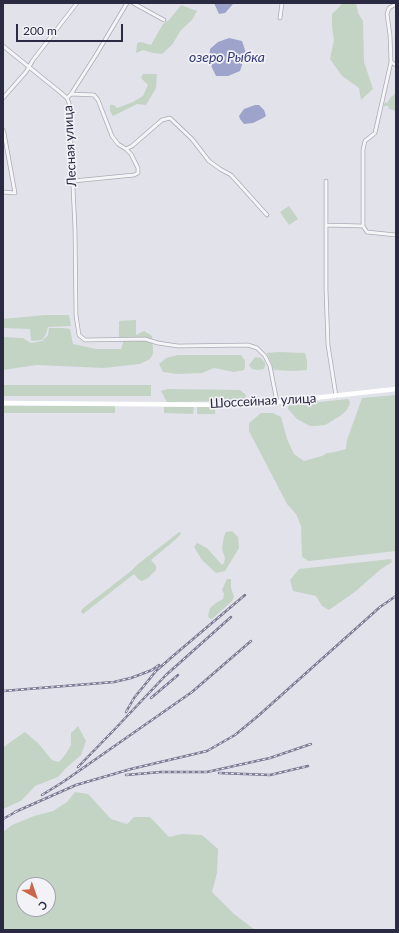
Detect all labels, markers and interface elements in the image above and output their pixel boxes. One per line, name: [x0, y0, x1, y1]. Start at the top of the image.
scale bar: [18, 16, 125, 42]
text: 200 m: [23, 23, 57, 38]
water label: озеро Рыбка: [189, 49, 265, 65]
street label: Лесная улица: [60, 105, 80, 187]
street label: Шоссейная улица: [209, 390, 317, 412]
north arrow: [16, 877, 56, 917]
text: С: [36, 898, 50, 913]

